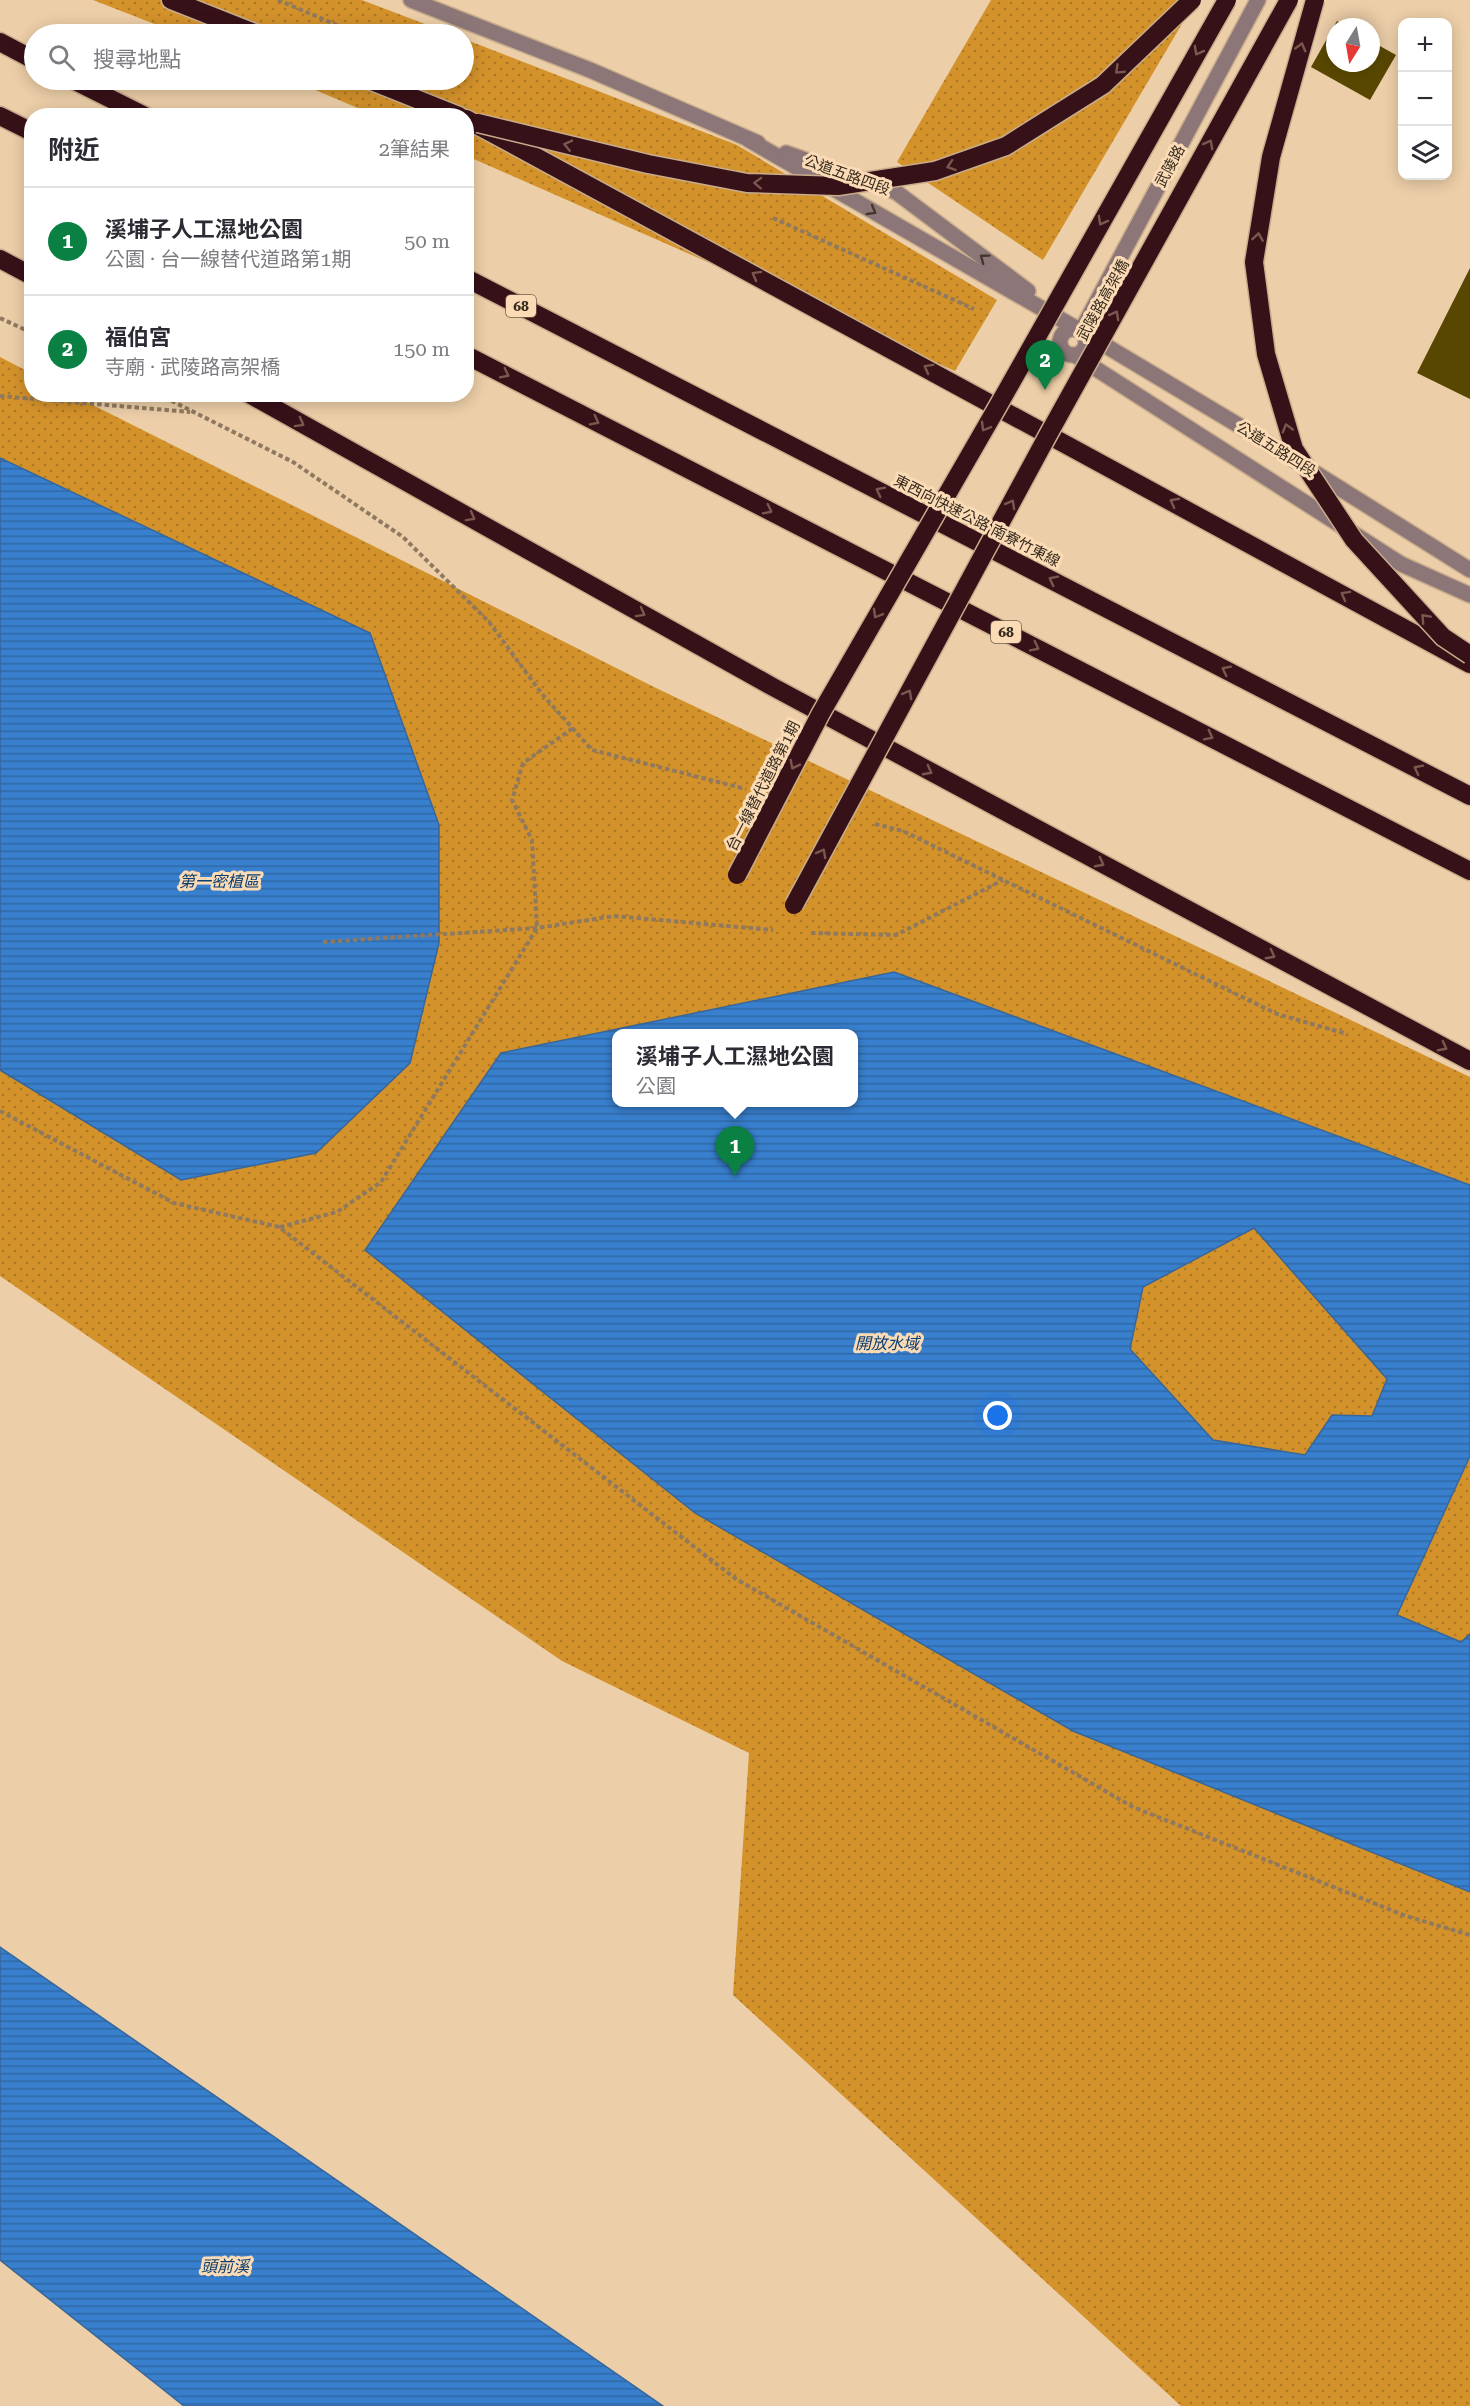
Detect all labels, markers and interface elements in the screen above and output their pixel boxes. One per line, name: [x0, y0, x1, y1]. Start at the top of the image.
north arrow: [1326, 18, 1380, 72]
map controls: [1398, 18, 1452, 180]
button: +: [1398, 18, 1452, 72]
search box: [24, 24, 474, 90]
icon: search: [45, 41, 78, 74]
one-way arrow: [1294, 42, 1306, 53]
one-way arrow: [1194, 45, 1205, 55]
text: 搜尋地點: [93, 47, 181, 72]
one-way arrow: [1115, 62, 1126, 73]
button: −: [1398, 72, 1452, 126]
button: layers: [1398, 126, 1452, 180]
text: 附近: [48, 135, 100, 165]
text: 2筆結果: [379, 137, 450, 161]
one-way arrow: [563, 139, 573, 152]
one-way arrow: [1202, 140, 1214, 150]
street label: 武陵路: [1151, 142, 1189, 190]
street label: 公道五路四段: [802, 151, 892, 199]
one-way arrow: [946, 158, 957, 171]
one-way arrow: [754, 177, 763, 190]
one-way arrow: [866, 203, 876, 215]
one-way arrow: [1098, 215, 1109, 225]
text: 溪埔子人工濕地公園: [105, 217, 303, 242]
text: 1: [62, 229, 73, 253]
text: 50 m: [404, 229, 450, 253]
one-way arrow: [1252, 232, 1264, 241]
text: 公園 · 台一線替代道路第1期: [105, 247, 351, 271]
one-way arrow: [979, 254, 990, 265]
street label: 武陵路高架橋: [1073, 256, 1133, 344]
one-way arrow: [752, 271, 763, 282]
road number: 68: [506, 295, 536, 317]
one-way arrow: [1108, 310, 1119, 321]
text: 福伯宮: [105, 325, 171, 350]
text: 2: [62, 337, 73, 361]
text: 150 m: [393, 337, 450, 361]
pin: 2: [1026, 340, 1064, 390]
text: 寺廟 · 武陵路高架橋: [105, 355, 280, 379]
one-way arrow: [924, 364, 934, 375]
one-way arrow: [498, 367, 509, 379]
one-way arrow: [589, 414, 599, 425]
one-way arrow: [294, 416, 304, 427]
street label: 公道五路四段: [1233, 418, 1319, 480]
one-way arrow: [981, 421, 993, 431]
one-way arrow: [1282, 423, 1295, 433]
street label: 東西向快速公路 南寮竹東線: [891, 471, 1063, 571]
one-way arrow: [875, 486, 886, 498]
one-way arrow: [1170, 498, 1180, 509]
one-way arrow: [1004, 500, 1015, 510]
one-way arrow: [762, 503, 773, 514]
one-way arrow: [465, 510, 475, 521]
one-way arrow: [1049, 576, 1059, 587]
one-way arrow: [1341, 591, 1351, 602]
one-way arrow: [635, 606, 645, 617]
one-way arrow: [873, 608, 884, 618]
one-way arrow: [1421, 614, 1432, 625]
road number: 68: [991, 621, 1021, 643]
one-way arrow: [1029, 640, 1040, 651]
one-way arrow: [1222, 666, 1232, 677]
one-way arrow: [901, 689, 912, 700]
street label: 台一線替代道路第1期: [722, 718, 804, 854]
one-way arrow: [1202, 729, 1213, 740]
one-way arrow: [790, 759, 801, 769]
one-way arrow: [921, 764, 932, 775]
one-way arrow: [1414, 765, 1424, 776]
one-way arrow: [815, 849, 826, 860]
one-way arrow: [1093, 856, 1104, 867]
water label: 第一密植區: [179, 872, 261, 891]
one-way arrow: [1265, 948, 1276, 959]
popup: [612, 1029, 858, 1107]
one-way arrow: [1437, 1040, 1448, 1051]
text: 溪埔子人工濕地公園: [636, 1044, 834, 1069]
text: 公園: [636, 1074, 676, 1098]
pin: 1: [716, 1126, 754, 1176]
water label: 開放水域: [855, 1334, 921, 1353]
your location: [983, 1401, 1012, 1430]
water label: 頭前溪: [201, 2257, 251, 2276]

